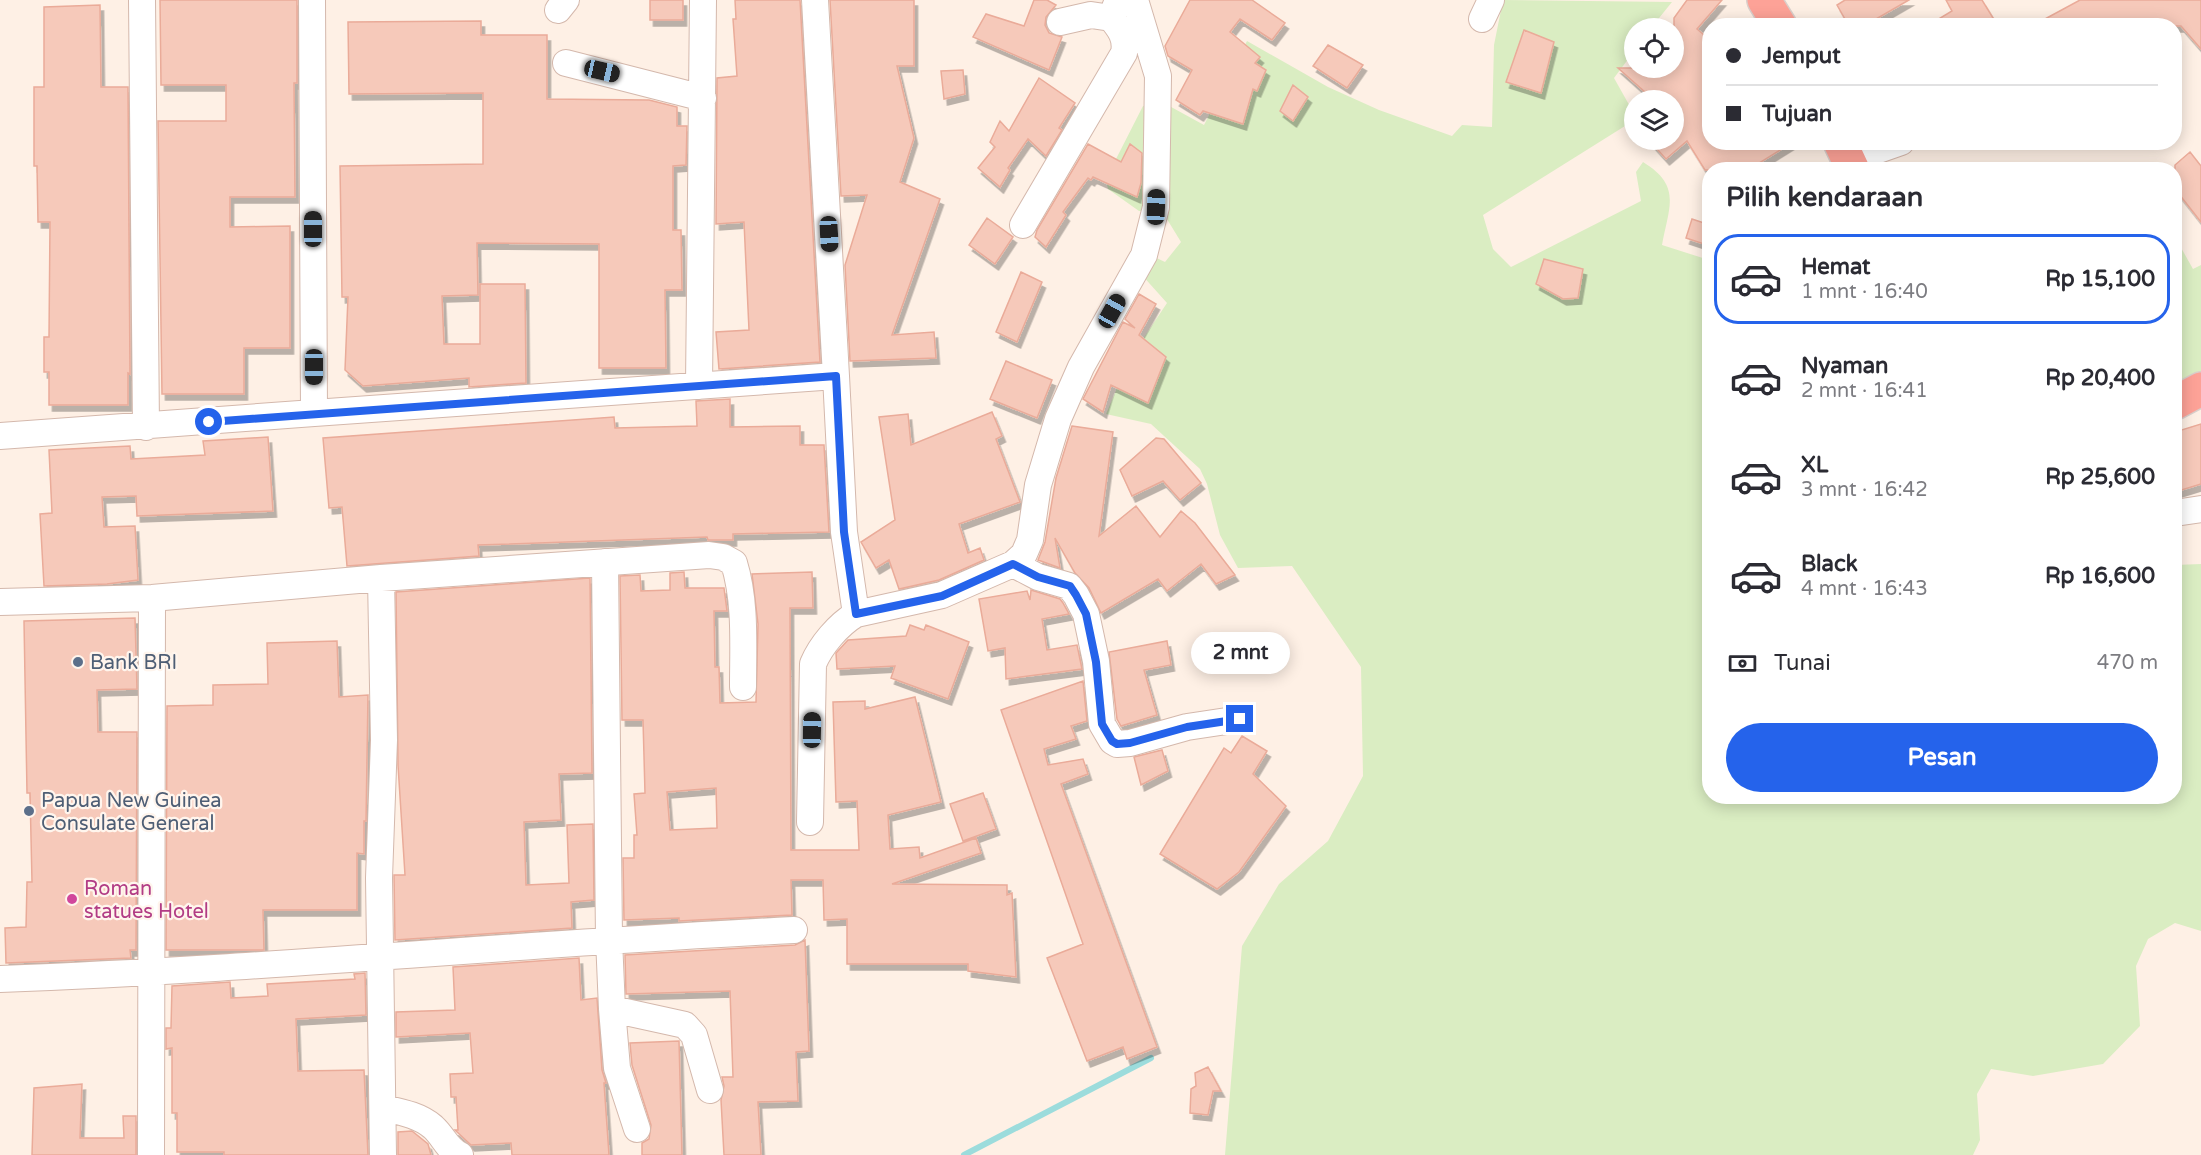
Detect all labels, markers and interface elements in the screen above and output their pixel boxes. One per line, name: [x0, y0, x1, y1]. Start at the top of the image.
map controls: [1624, 18, 1684, 150]
button: locate: [1624, 18, 1684, 78]
text: Jemput: [1762, 43, 1841, 69]
car: [582, 58, 622, 84]
button: layers: [1624, 90, 1684, 150]
text: Tujuan: [1762, 101, 1832, 127]
text: Pilih kendaraan: [1726, 181, 1923, 214]
car: [1146, 189, 1166, 225]
car: [304, 211, 322, 247]
car: [819, 216, 839, 252]
icon: car: [1729, 252, 1783, 306]
text: Hemat: [1801, 254, 1870, 280]
text: Rp 15,100: [2045, 266, 2155, 292]
text: 1 mnt · 16:40: [1801, 280, 1928, 304]
car: [1095, 291, 1129, 331]
car: [305, 349, 323, 385]
icon: car: [1729, 351, 1783, 405]
text: Nyaman: [1801, 353, 1888, 379]
text: Rp 20,400: [2045, 365, 2155, 391]
text: 2 mnt · 16:41: [1801, 379, 1928, 403]
route start: [195, 408, 222, 435]
icon: car: [1729, 450, 1783, 504]
text: XL: [1801, 452, 1828, 478]
text: Rp 25,600: [2045, 464, 2155, 490]
text: 3 mnt · 16:42: [1801, 478, 1928, 502]
icon: car: [1729, 549, 1783, 603]
text: Black: [1801, 551, 1858, 577]
text: Rp 16,600: [2045, 563, 2155, 589]
text: 4 mnt · 16:43: [1801, 577, 1928, 601]
callout: 2 mnt: [1190, 632, 1290, 674]
text: 2 mnt: [1213, 641, 1268, 665]
icon: cash: [1726, 647, 1759, 680]
text: Tunai: [1774, 650, 1831, 676]
place label: Bank BRI: [90, 651, 177, 675]
text: 470 m: [2097, 651, 2158, 675]
marker: Bank BRI: [71, 655, 85, 669]
route end: [1226, 705, 1253, 732]
car: [803, 712, 821, 748]
button: Pesan: [1726, 723, 2158, 792]
place label: Papua New Guinea Consulate General: [41, 789, 221, 836]
marker: Papua New Guinea Consulate General: [22, 804, 36, 818]
place label: Roman statues Hotel: [84, 877, 209, 924]
marker: Roman statues Hotel: [65, 892, 79, 906]

